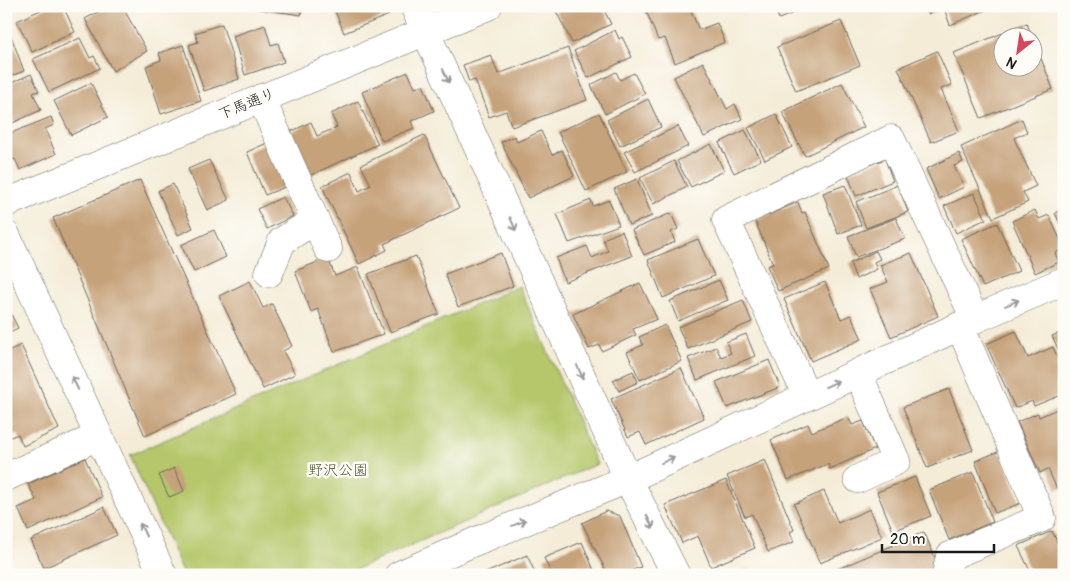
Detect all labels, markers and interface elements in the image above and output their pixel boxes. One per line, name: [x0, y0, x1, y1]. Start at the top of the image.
north arrow: [992, 28, 1042, 78]
text: N: [1003, 53, 1020, 73]
one-way arrow: [441, 68, 451, 83]
street label: 下馬通り: [216, 84, 278, 124]
one-way arrow: [508, 216, 518, 231]
one-way arrow: [1004, 298, 1019, 308]
one-way arrow: [575, 364, 585, 379]
one-way arrow: [69, 376, 79, 391]
one-way arrow: [824, 379, 839, 389]
one-way arrow: [661, 455, 676, 465]
park label: 野沢公園: [308, 461, 368, 480]
one-way arrow: [646, 514, 655, 529]
one-way arrow: [511, 518, 526, 528]
scale bar: [882, 521, 995, 553]
one-way arrow: [137, 523, 147, 538]
text: 20 m: [890, 530, 925, 549]

